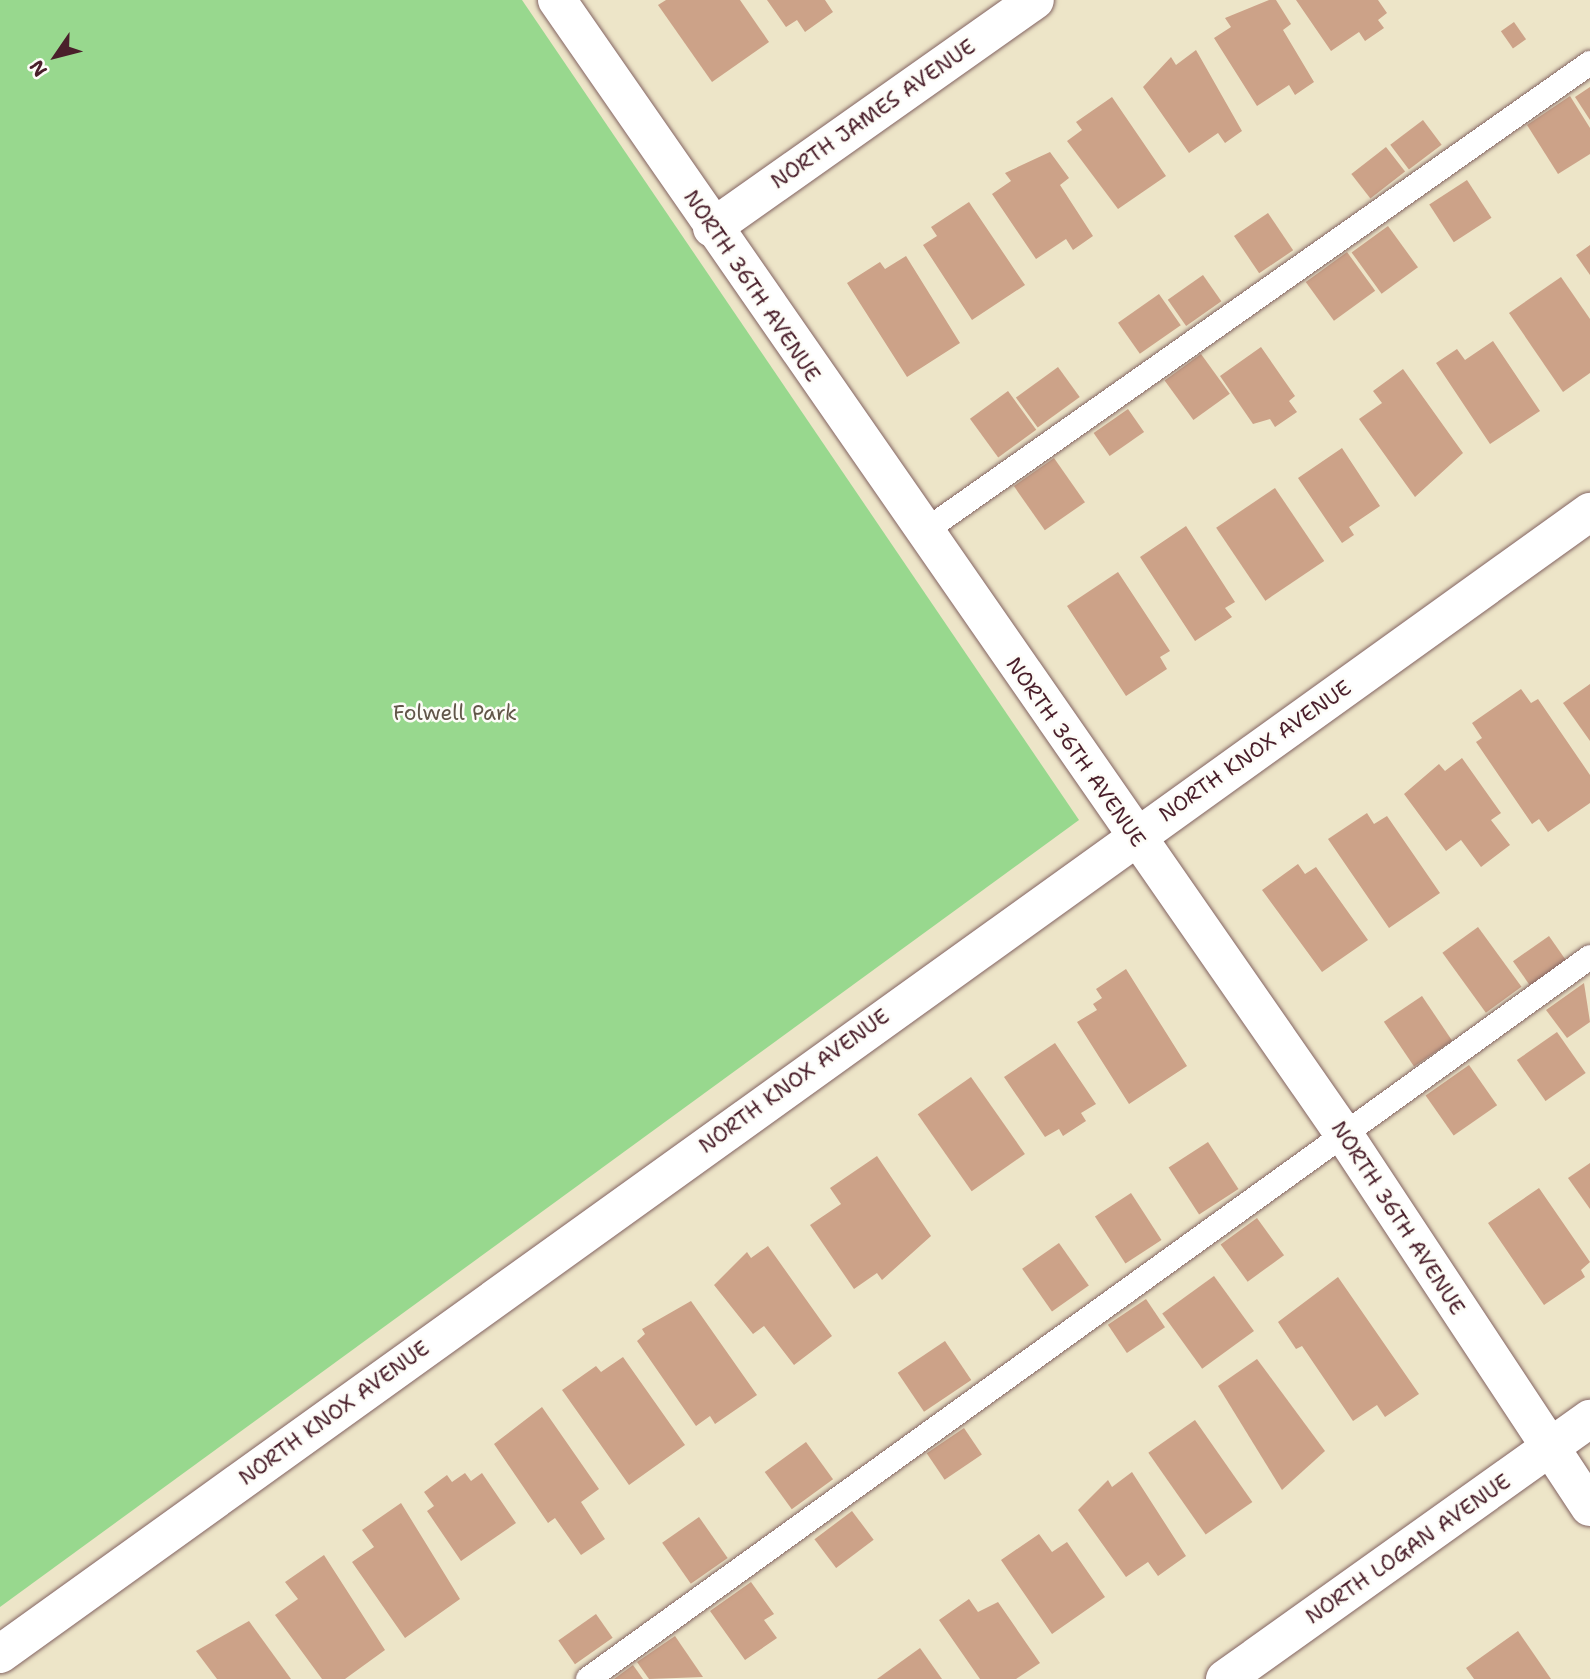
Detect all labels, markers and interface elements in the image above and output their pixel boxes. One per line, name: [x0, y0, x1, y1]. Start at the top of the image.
north arrow: [21, 21, 91, 91]
street label: NORTH JAMES AVENUE: [766, 34, 980, 194]
text: N: [24, 55, 53, 82]
street label: NORTH 36TH AVENUE: [678, 185, 826, 387]
street label: NORTH 36TH AVENUE: [1001, 652, 1151, 852]
street label: NORTH KNOX AVENUE: [1154, 675, 1356, 827]
park label: Folwell Park: [393, 700, 517, 726]
street label: NORTH KNOX AVENUE: [694, 1003, 894, 1159]
street label: NORTH 36TH AVENUE: [1326, 1116, 1470, 1320]
street label: NORTH KNOX AVENUE: [234, 1335, 434, 1491]
street label: NORTH LOGAN AVENUE: [1301, 1469, 1515, 1629]

